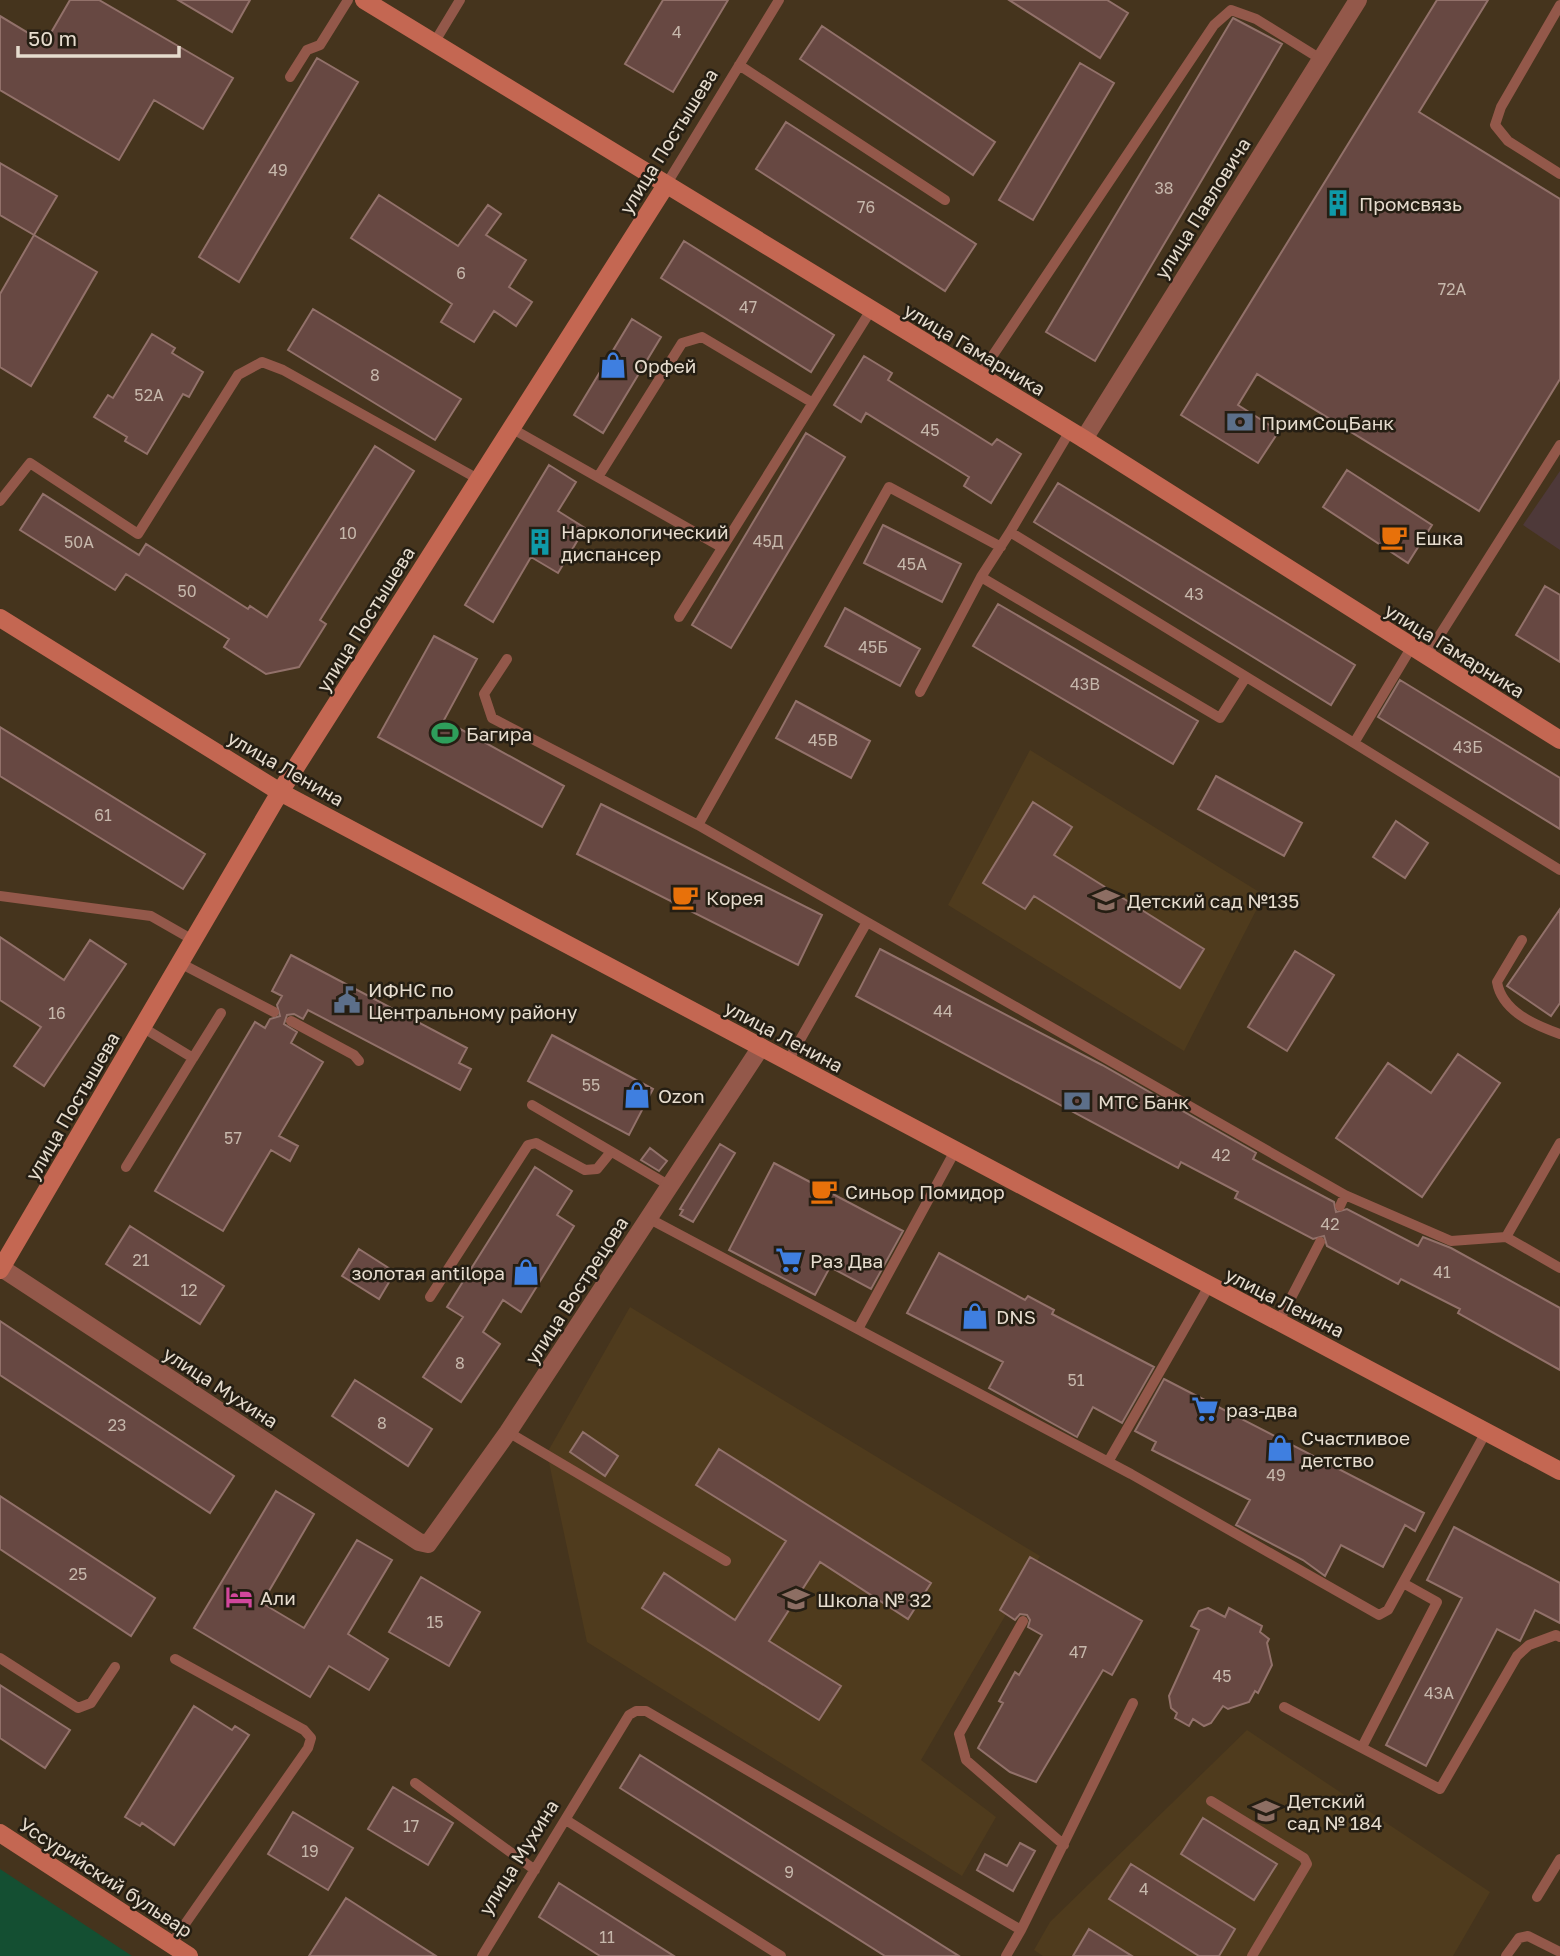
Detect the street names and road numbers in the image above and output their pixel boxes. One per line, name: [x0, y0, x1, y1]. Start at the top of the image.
street label: улица Постышева: [614, 64, 722, 218]
street label: улица Павловича: [1149, 133, 1255, 283]
street label: улица Гамарника: [900, 298, 1050, 400]
street label: улица Постышева: [311, 542, 419, 696]
street label: улица Гамарника: [1381, 598, 1529, 702]
street label: улица Ленина: [224, 725, 348, 811]
street label: улица Ленина: [721, 995, 847, 1077]
street label: улица Постышева: [20, 1028, 124, 1184]
street label: улица Вострецова: [520, 1212, 632, 1368]
street label: улица Ленина: [1222, 1262, 1348, 1342]
street label: улица Мухина: [159, 1341, 283, 1433]
street label: улица Мухина: [473, 1795, 563, 1919]
street label: Уссурийский бульвар: [15, 1812, 197, 1942]

